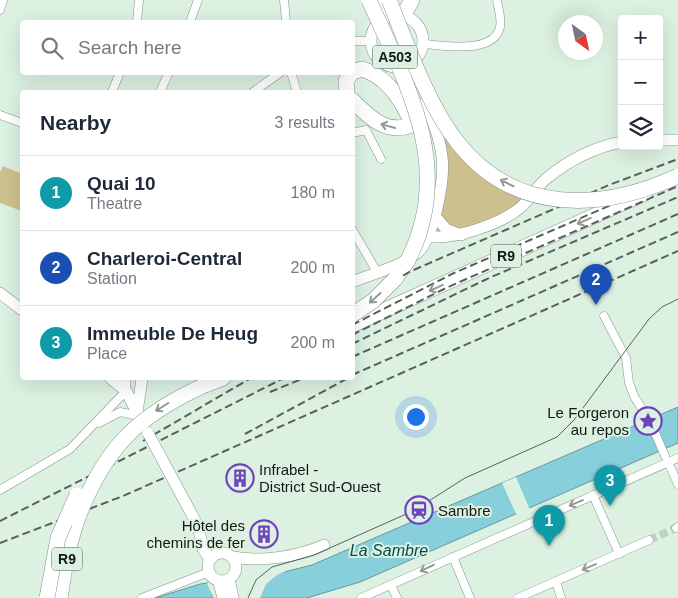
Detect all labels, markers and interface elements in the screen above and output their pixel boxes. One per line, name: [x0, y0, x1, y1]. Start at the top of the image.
north arrow: [558, 15, 603, 60]
map controls: [618, 15, 663, 150]
button: +: [618, 15, 663, 60]
search box: [20, 20, 355, 75]
icon: search: [38, 34, 66, 62]
text: Search here: [78, 37, 182, 58]
road number: A503: [372, 46, 418, 68]
button: −: [618, 60, 663, 105]
button: layers: [618, 105, 663, 150]
text: Nearby: [40, 111, 111, 134]
text: 3 results: [275, 114, 335, 131]
one-way arrow: [380, 121, 396, 131]
text: Quai 10: [87, 173, 156, 194]
one-way arrow: [500, 178, 515, 187]
text: 1: [52, 184, 60, 201]
text: 180 m: [291, 184, 335, 201]
text: Theatre: [87, 195, 142, 212]
one-way arrow: [577, 217, 592, 227]
road number: R9: [491, 245, 521, 268]
text: Charleroi-Central: [87, 248, 242, 269]
text: 2: [52, 259, 60, 276]
text: 200 m: [291, 259, 335, 276]
pin: 2: [580, 264, 612, 305]
text: Station: [87, 270, 137, 287]
one-way arrow: [429, 283, 444, 293]
one-way arrow: [369, 293, 382, 304]
text: Immeuble De Heug: [87, 323, 258, 344]
text: 3: [52, 334, 60, 351]
text: 200 m: [291, 334, 335, 351]
text: Place: [87, 345, 127, 362]
one-way arrow: [155, 402, 169, 412]
your location: [403, 404, 429, 430]
place label: Le Forgeron au repos: [547, 404, 629, 438]
place icon: Le Forgeron au repos: [633, 406, 663, 436]
place label: Infrabel - District Sud-Ouest: [259, 461, 382, 495]
building icon: Infrabel - District Sud-Ouest: [225, 463, 255, 493]
pin: 3: [594, 465, 626, 506]
station icon: Sambre: [404, 495, 434, 525]
one-way arrow: [569, 498, 584, 508]
place label: Sambre: [438, 502, 491, 519]
pin: 1: [533, 505, 565, 546]
place label: Hôtel des chemins de fer: [147, 517, 245, 551]
building icon: Hôtel des chemins de fer: [249, 519, 279, 549]
water label: La Sambre: [350, 542, 428, 559]
road number: R9: [52, 548, 82, 570]
one-way arrow: [582, 562, 597, 572]
one-way arrow: [420, 564, 435, 574]

